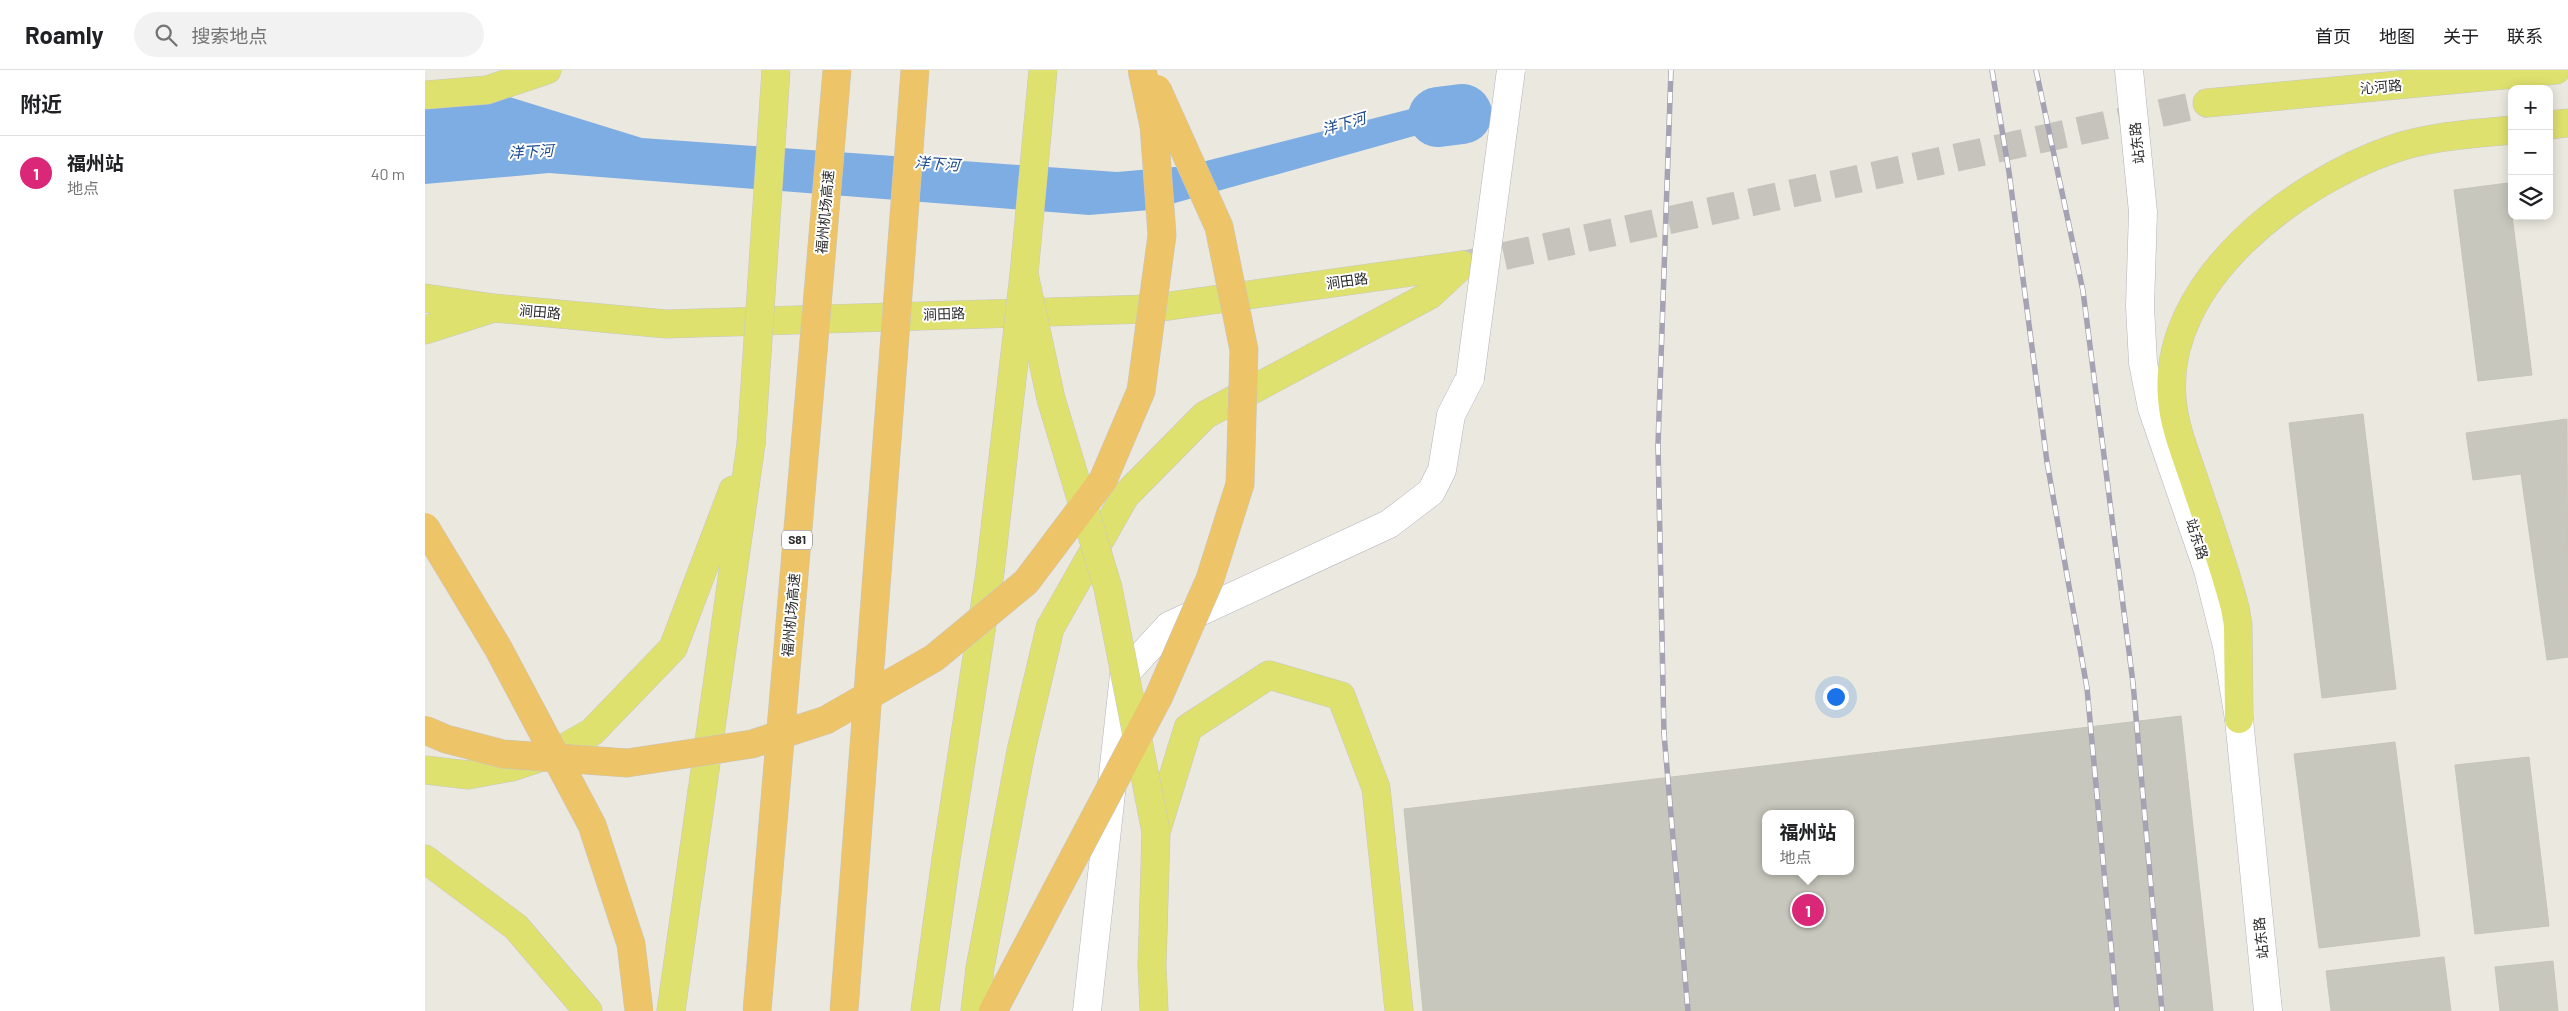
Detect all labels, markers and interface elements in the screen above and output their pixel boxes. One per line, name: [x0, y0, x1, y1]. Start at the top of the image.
search box: [134, 12, 484, 57]
text: Roamly: [25, 20, 104, 49]
icon: search: [152, 21, 180, 49]
text: 搜索地点: [192, 24, 268, 47]
text: 首页: [2315, 25, 2351, 47]
text: 地图: [2379, 25, 2415, 47]
text: 关于: [2443, 25, 2479, 47]
text: 联系: [2507, 25, 2543, 47]
street label: 沁河路: [2359, 76, 2403, 97]
map controls: [2508, 85, 2553, 220]
button: +: [2508, 85, 2553, 130]
text: 附近: [20, 91, 62, 116]
water label: 洋下河: [1320, 107, 1371, 138]
street label: 站东路: [2126, 121, 2147, 165]
button: −: [2508, 130, 2553, 175]
water label: 洋下河: [508, 141, 557, 161]
text: 福州站: [67, 151, 124, 174]
water label: 洋下河: [914, 152, 963, 174]
text: 1: [33, 164, 39, 183]
text: 40 m: [371, 164, 405, 183]
street label: 福州机场高速: [812, 169, 837, 255]
button: layers: [2508, 175, 2553, 220]
text: 地点: [67, 178, 99, 197]
street label: 涧田路: [1325, 269, 1369, 292]
street label: 涧田路: [518, 301, 562, 322]
street label: 涧田路: [923, 304, 965, 323]
street label: 站东路: [2183, 516, 2212, 561]
road number: S81: [782, 530, 812, 550]
street label: 福州机场高速: [778, 572, 803, 658]
your location: [1823, 684, 1849, 710]
popup: [1762, 810, 1854, 875]
text: 福州站: [1779, 820, 1837, 843]
text: 地点: [1779, 847, 1812, 866]
pin: 1: [1792, 891, 1824, 929]
street label: 站东路: [2250, 916, 2271, 960]

